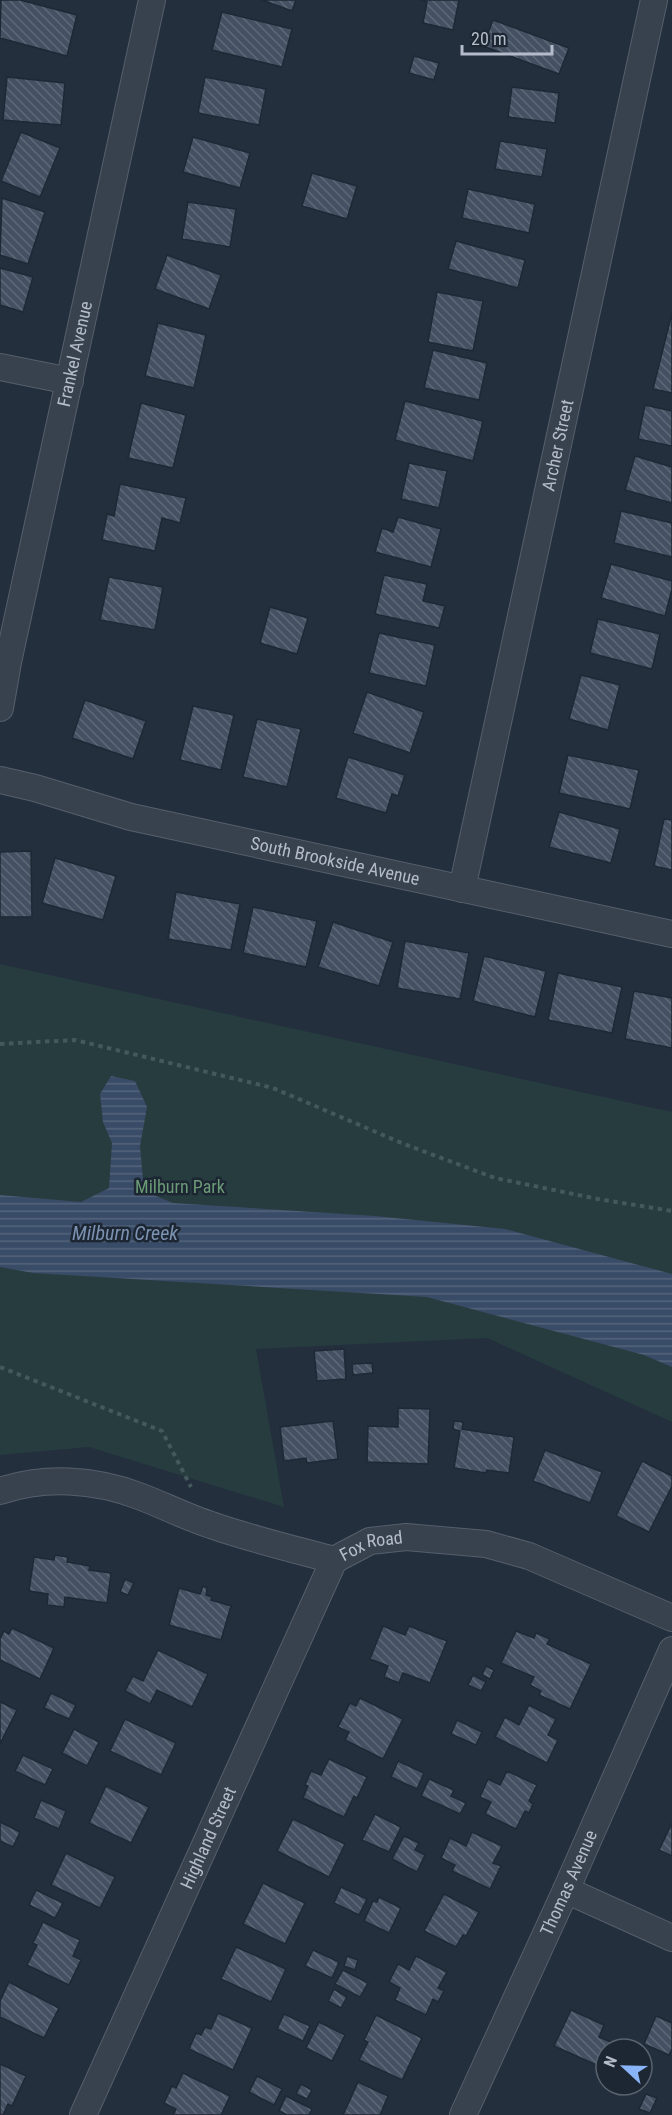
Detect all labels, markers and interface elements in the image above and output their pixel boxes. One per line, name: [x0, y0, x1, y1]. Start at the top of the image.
scale bar: [462, 18, 552, 56]
text: 20 m: [471, 28, 506, 49]
street label: Frankel Avenue: [53, 299, 96, 409]
street label: Archer Street: [537, 397, 577, 493]
street label: South Brookside Avenue: [249, 832, 422, 889]
park label: Milburn Park: [135, 1176, 225, 1197]
water label: Milburn Creek: [72, 1221, 179, 1245]
street label: Fox Road: [336, 1526, 404, 1565]
street label: Highland Street: [176, 1784, 240, 1892]
street label: Thomas Avenue: [536, 1827, 601, 1939]
north arrow: [594, 2037, 654, 2097]
text: N: [600, 2053, 621, 2070]

